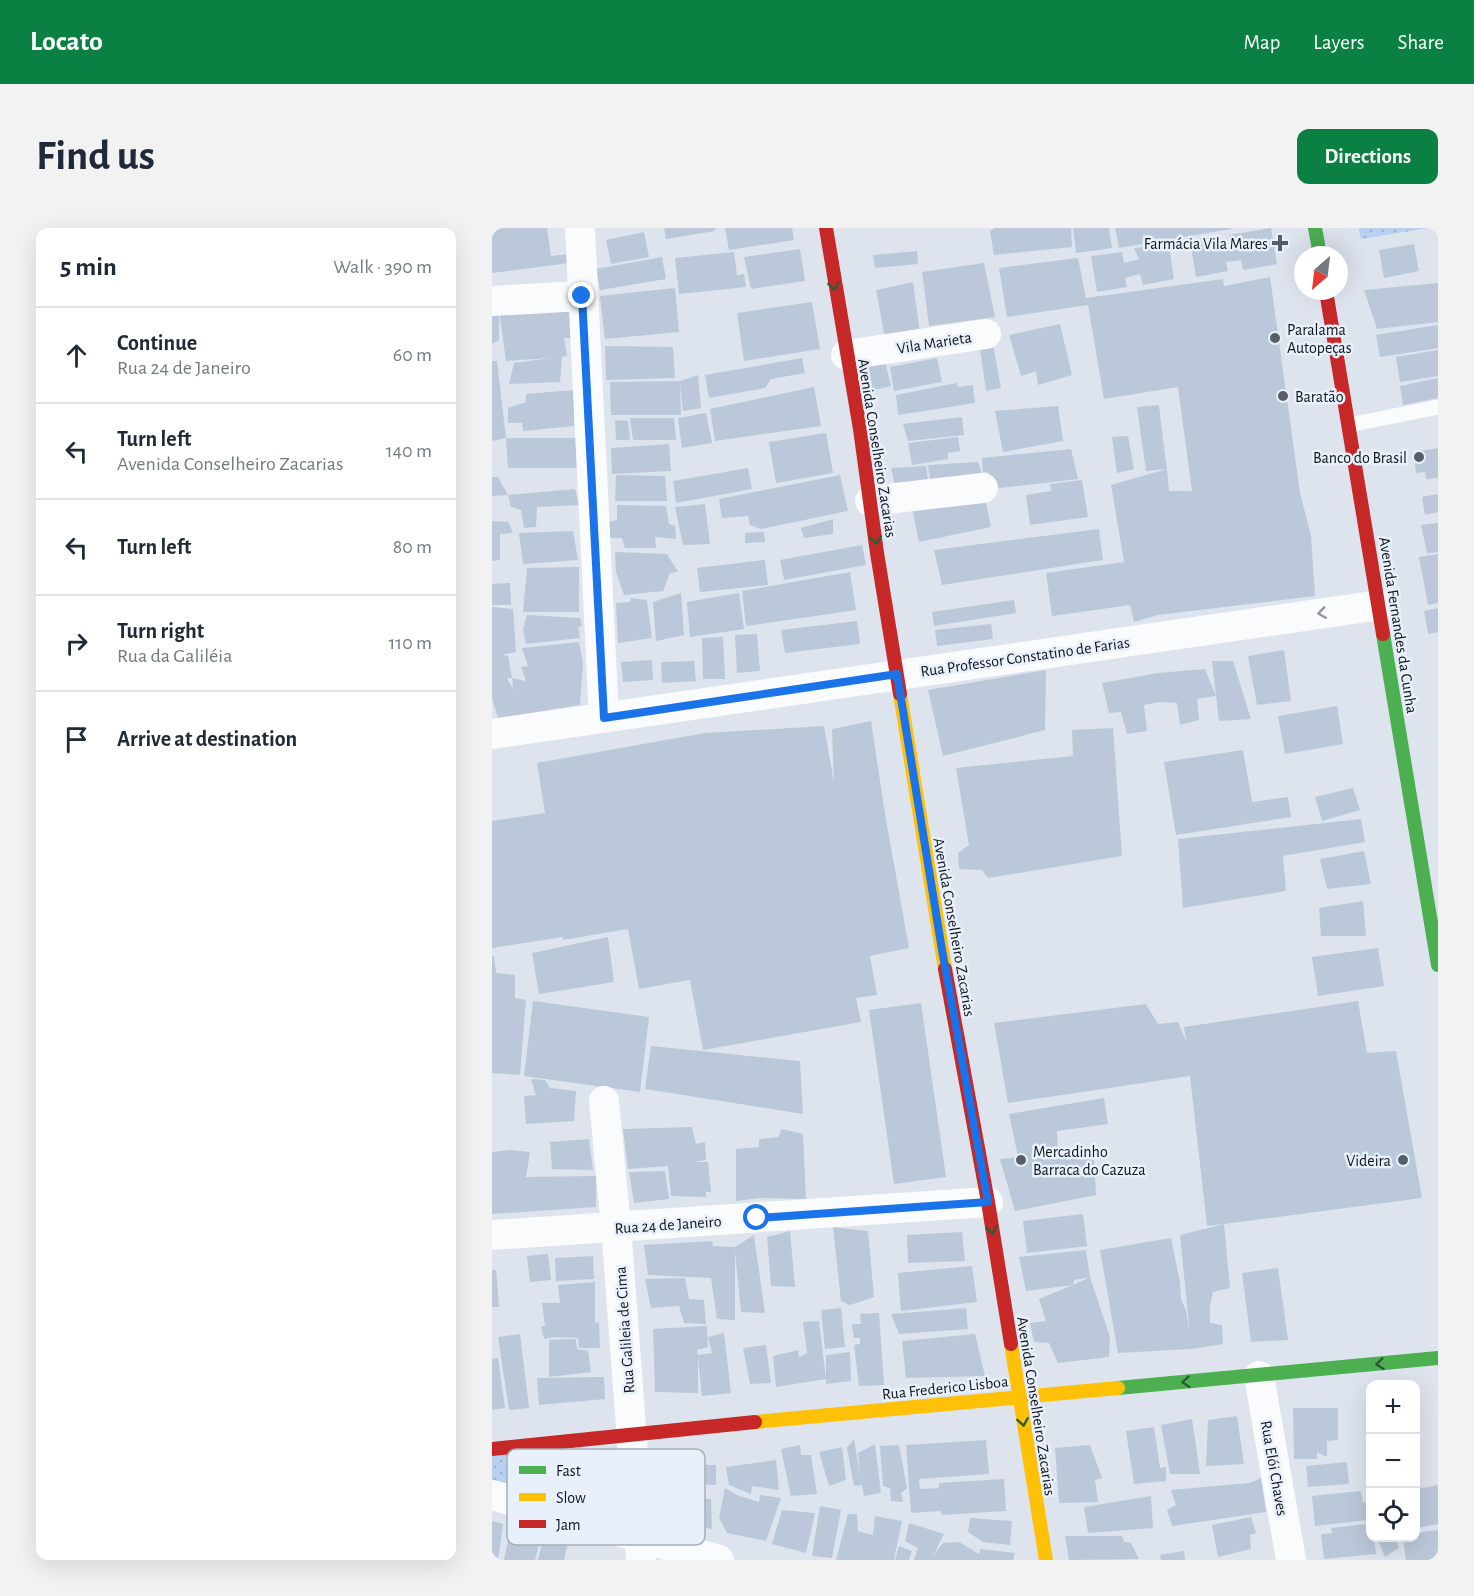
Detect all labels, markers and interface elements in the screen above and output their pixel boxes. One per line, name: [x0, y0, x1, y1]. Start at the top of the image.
text: Locato: [30, 28, 103, 56]
text: Map: [1244, 32, 1280, 53]
text: Layers: [1313, 32, 1364, 53]
text: Share: [1397, 32, 1444, 53]
button: Directions: [1297, 129, 1438, 184]
text: Find us: [36, 135, 155, 177]
place label: Farmácia Vila Mares: [1144, 236, 1268, 252]
marker: Farmácia Vila Mares: [1273, 236, 1287, 250]
north arrow: [1294, 246, 1348, 300]
text: 5 min: [60, 254, 117, 280]
text: Walk · 390 m: [333, 257, 432, 277]
one-way arrow: [828, 281, 840, 290]
route end: [568, 282, 594, 308]
place label: Paralama Autopeças: [1287, 322, 1352, 356]
street label: Vila Marieta: [896, 329, 973, 357]
marker: Paralama Autopeças: [1268, 331, 1282, 345]
text: Continue: [117, 332, 197, 354]
icon: ahead: [60, 339, 93, 372]
text: 60 m: [393, 345, 432, 365]
street label: Avenida Conselheiro Zacarias: [855, 357, 899, 539]
text: Rua 24 de Janeiro: [117, 358, 251, 378]
marker: Baratão: [1276, 389, 1290, 403]
place label: Baratão: [1295, 389, 1344, 405]
text: Turn left: [117, 428, 191, 450]
icon: left: [60, 435, 93, 468]
text: 140 m: [386, 441, 432, 461]
place label: Banco do Brasil: [1313, 450, 1407, 466]
marker: Banco do Brasil: [1412, 450, 1426, 464]
text: Avenida Conselheiro Zacarias: [117, 454, 343, 474]
icon: left: [60, 531, 93, 564]
text: Turn left: [117, 536, 191, 558]
one-way arrow: [869, 536, 881, 545]
street label: Avenida Fernandes da Cunha: [1376, 536, 1420, 715]
text: 80 m: [393, 537, 432, 557]
one-way arrow: [1317, 607, 1326, 619]
text: Turn right: [117, 620, 204, 642]
icon: right: [60, 627, 93, 660]
text: 110 m: [388, 633, 432, 653]
street label: Rua Professor Constatino de Farias: [919, 634, 1131, 680]
text: Rua da Galiléia: [117, 646, 232, 666]
icon: arrive: [60, 723, 93, 756]
text: Arrive at destination: [117, 728, 297, 750]
street label: Avenida Conselheiro Zacarias: [930, 837, 978, 1018]
place label: Mercadinho Barraca do Cazuza: [1033, 1144, 1146, 1178]
marker: Mercadinho Barraca do Cazuza: [1014, 1153, 1028, 1167]
place label: Videira: [1346, 1153, 1391, 1169]
marker: Videira: [1396, 1153, 1410, 1167]
route start: [743, 1204, 769, 1230]
street label: Rua 24 de Janeiro: [614, 1213, 722, 1237]
one-way arrow: [985, 1224, 998, 1234]
street label: Rua Galileia de Cima: [613, 1266, 637, 1394]
street label: Avenida Conselheiro Zacarias: [1014, 1315, 1058, 1497]
one-way arrow: [1375, 1357, 1384, 1370]
street label: Rua Frederico Lisboa: [881, 1373, 1009, 1403]
one-way arrow: [1181, 1375, 1190, 1388]
map controls: [1366, 1380, 1420, 1542]
button: +: [1366, 1380, 1420, 1434]
one-way arrow: [1016, 1418, 1028, 1427]
street label: Rua Elói Chaves: [1258, 1419, 1290, 1517]
button: −: [1366, 1434, 1420, 1488]
legend: [507, 1449, 705, 1545]
text: Fast: [556, 1463, 581, 1479]
button: locate: [1366, 1488, 1420, 1542]
text: Slow: [556, 1490, 586, 1506]
text: Jam: [556, 1517, 581, 1533]

